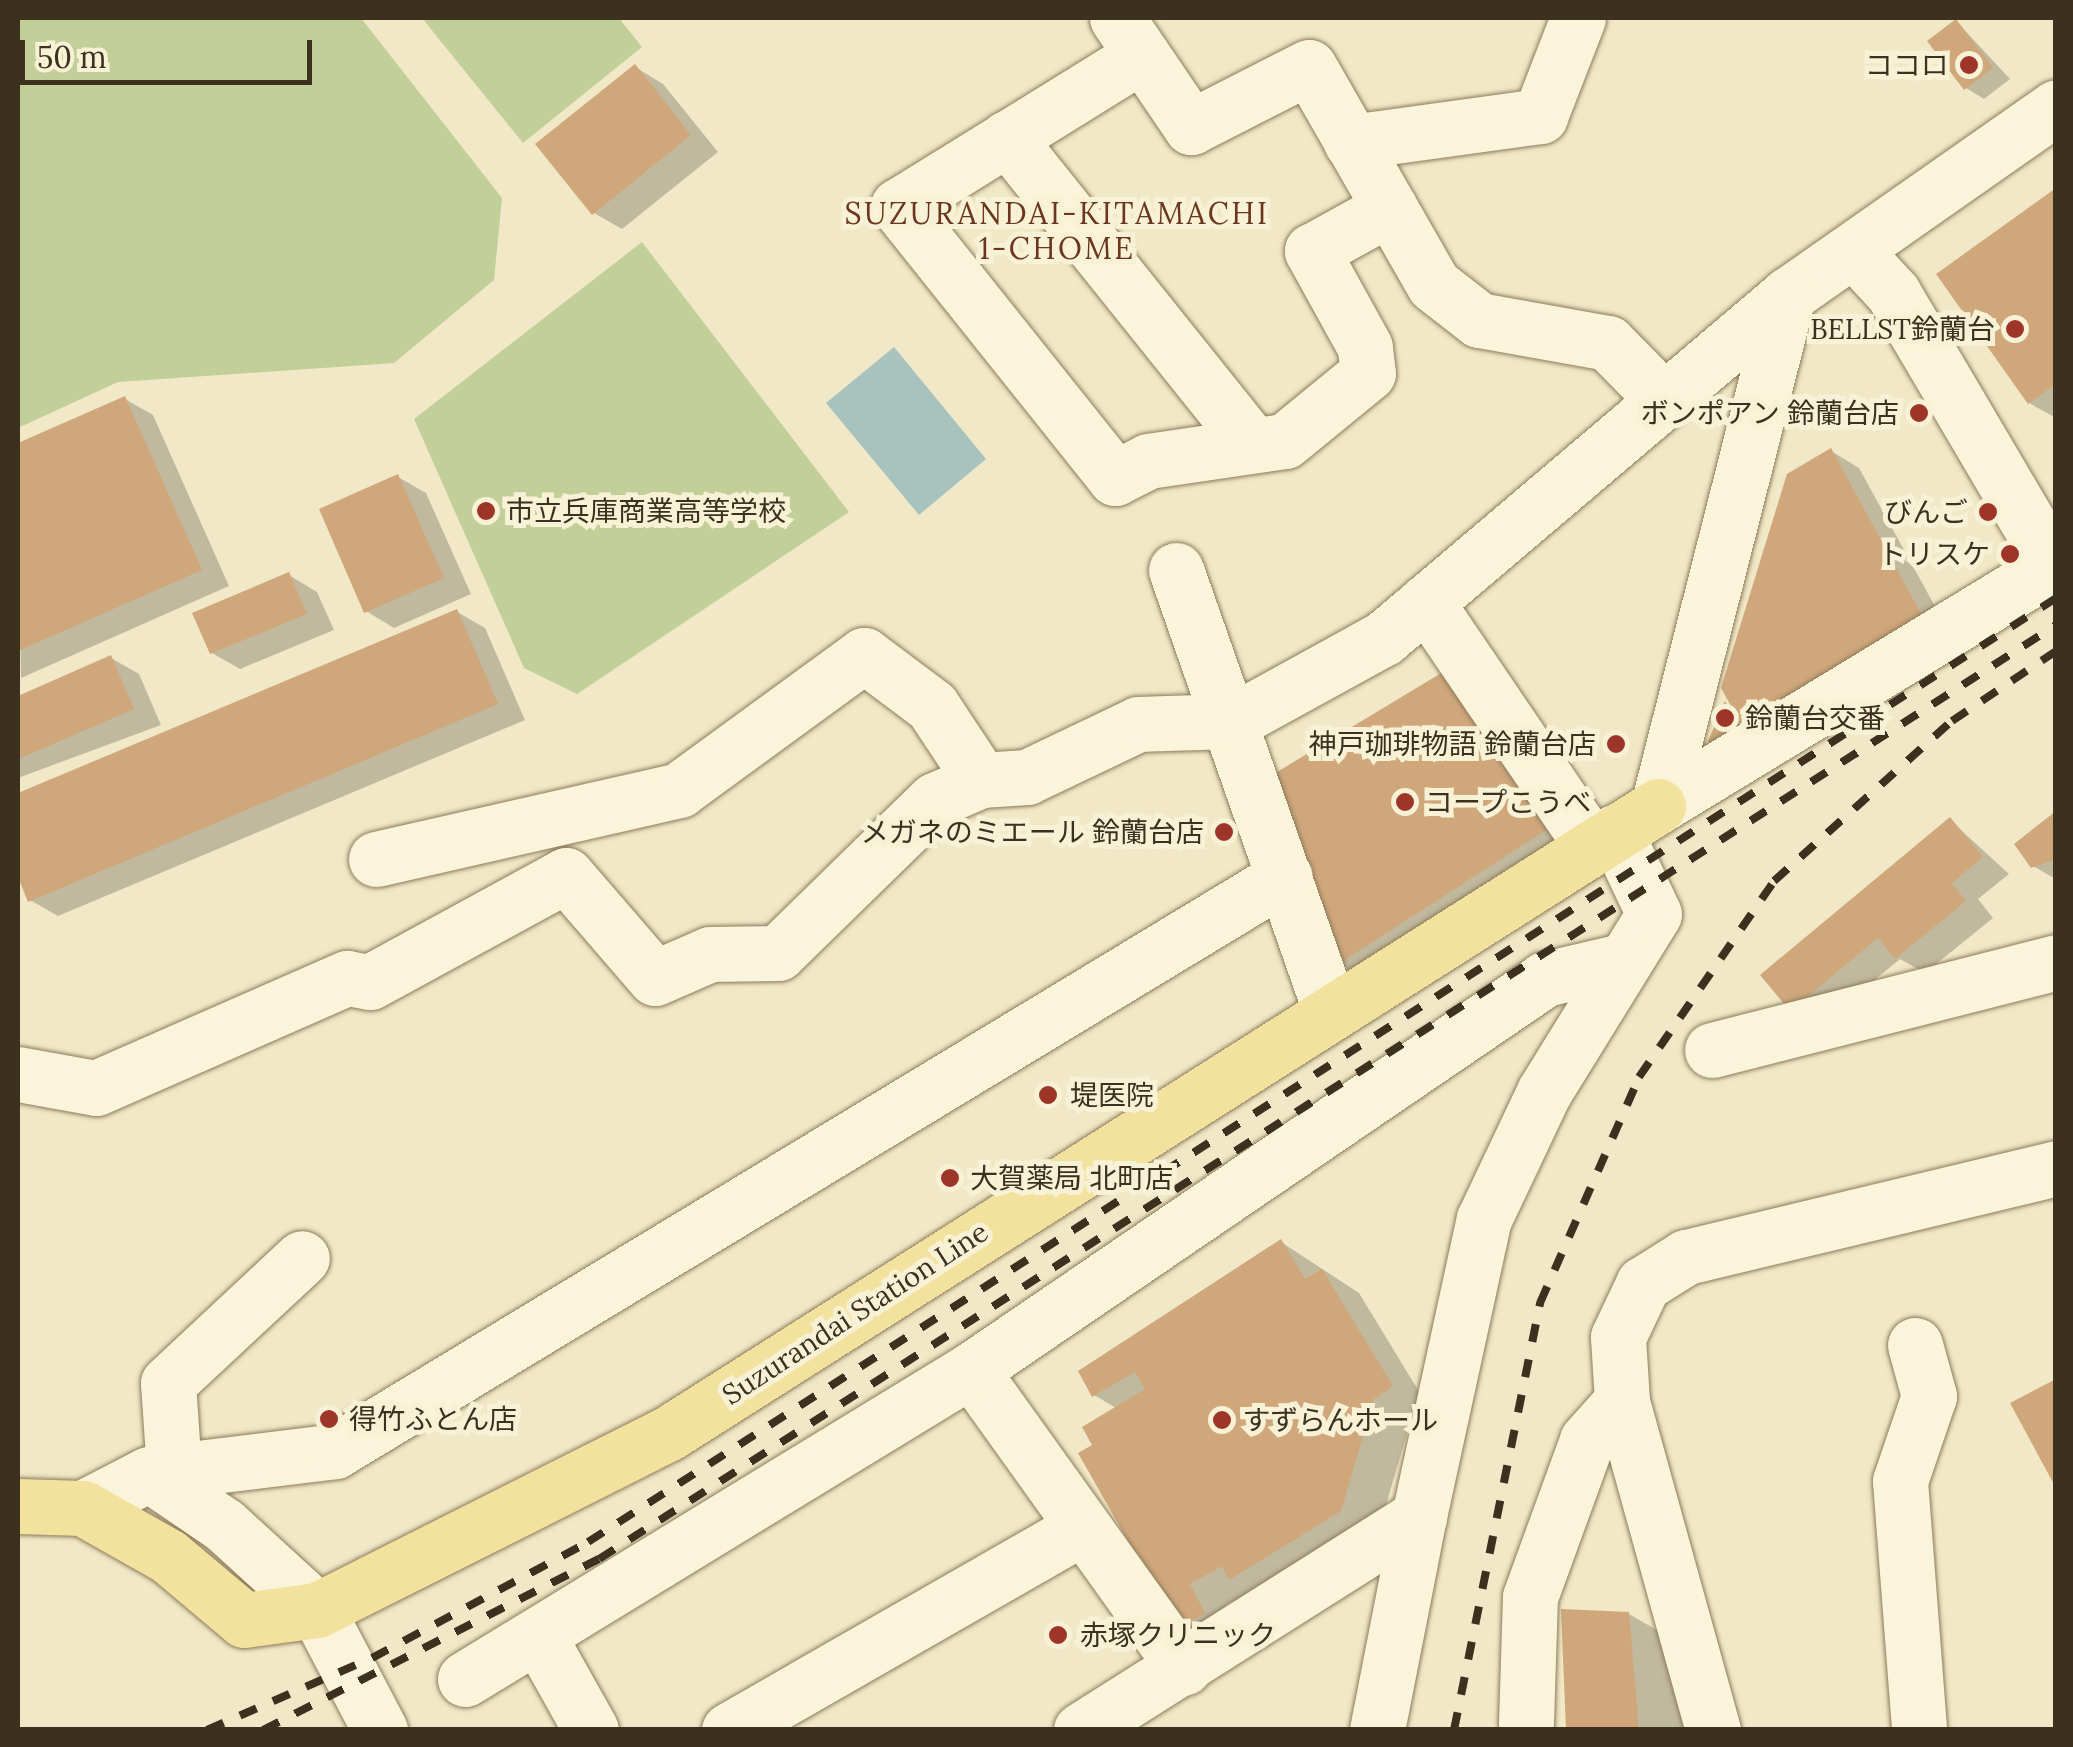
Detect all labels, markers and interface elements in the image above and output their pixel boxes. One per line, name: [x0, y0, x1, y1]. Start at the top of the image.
scale bar: [25, 20, 318, 82]
text: 50 m: [37, 38, 107, 76]
place label: ココロ: [1865, 48, 1949, 82]
marker: ココロ: [1958, 54, 1980, 76]
district label: SUZURANDAI-KITAMACHI 1-CHOME: [844, 195, 1270, 266]
place label: BELLST鈴蘭台: [1810, 312, 1995, 346]
marker: BELLST鈴蘭台: [2004, 318, 2026, 340]
place label: ボンポアン 鈴蘭台店: [1640, 396, 1899, 430]
marker: ボンポアン 鈴蘭台店: [1908, 402, 1930, 424]
place label: 市立兵庫商業高等学校: [506, 494, 786, 528]
place label: びんご: [1884, 495, 1968, 529]
marker: 市立兵庫商業高等学校: [475, 500, 497, 522]
marker: びんご: [1977, 501, 1999, 523]
place label: トリスケ: [1878, 537, 1990, 571]
marker: トリスケ: [1999, 543, 2021, 565]
place label: 鈴蘭台交番: [1745, 701, 1885, 735]
marker: 鈴蘭台交番: [1714, 707, 1736, 729]
place label: 神戸珈琲物語 鈴蘭台店: [1309, 727, 1596, 761]
marker: 神戸珈琲物語 鈴蘭台店: [1605, 733, 1627, 755]
place label: コープこうべ: [1425, 785, 1593, 819]
marker: コープこうべ: [1394, 791, 1416, 813]
place label: メガネのミエール 鈴蘭台店: [861, 815, 1204, 849]
marker: メガネのミエール 鈴蘭台店: [1213, 821, 1235, 843]
place label: 堤医院: [1070, 1078, 1154, 1112]
marker: 堤医院: [1035, 1082, 1061, 1108]
place label: 大賀薬局 北町店: [970, 1161, 1173, 1195]
marker: 大賀薬局 北町店: [939, 1167, 961, 1189]
street label: Suzurandai Station Line: [716, 1215, 994, 1411]
place label: 得竹ふとん店: [349, 1402, 517, 1436]
place label: すずらんホール: [1242, 1403, 1438, 1437]
marker: 得竹ふとん店: [318, 1408, 340, 1430]
marker: すずらんホール: [1211, 1409, 1233, 1431]
place label: 赤塚クリニック: [1080, 1618, 1276, 1652]
marker: 赤塚クリニック: [1045, 1622, 1071, 1648]

